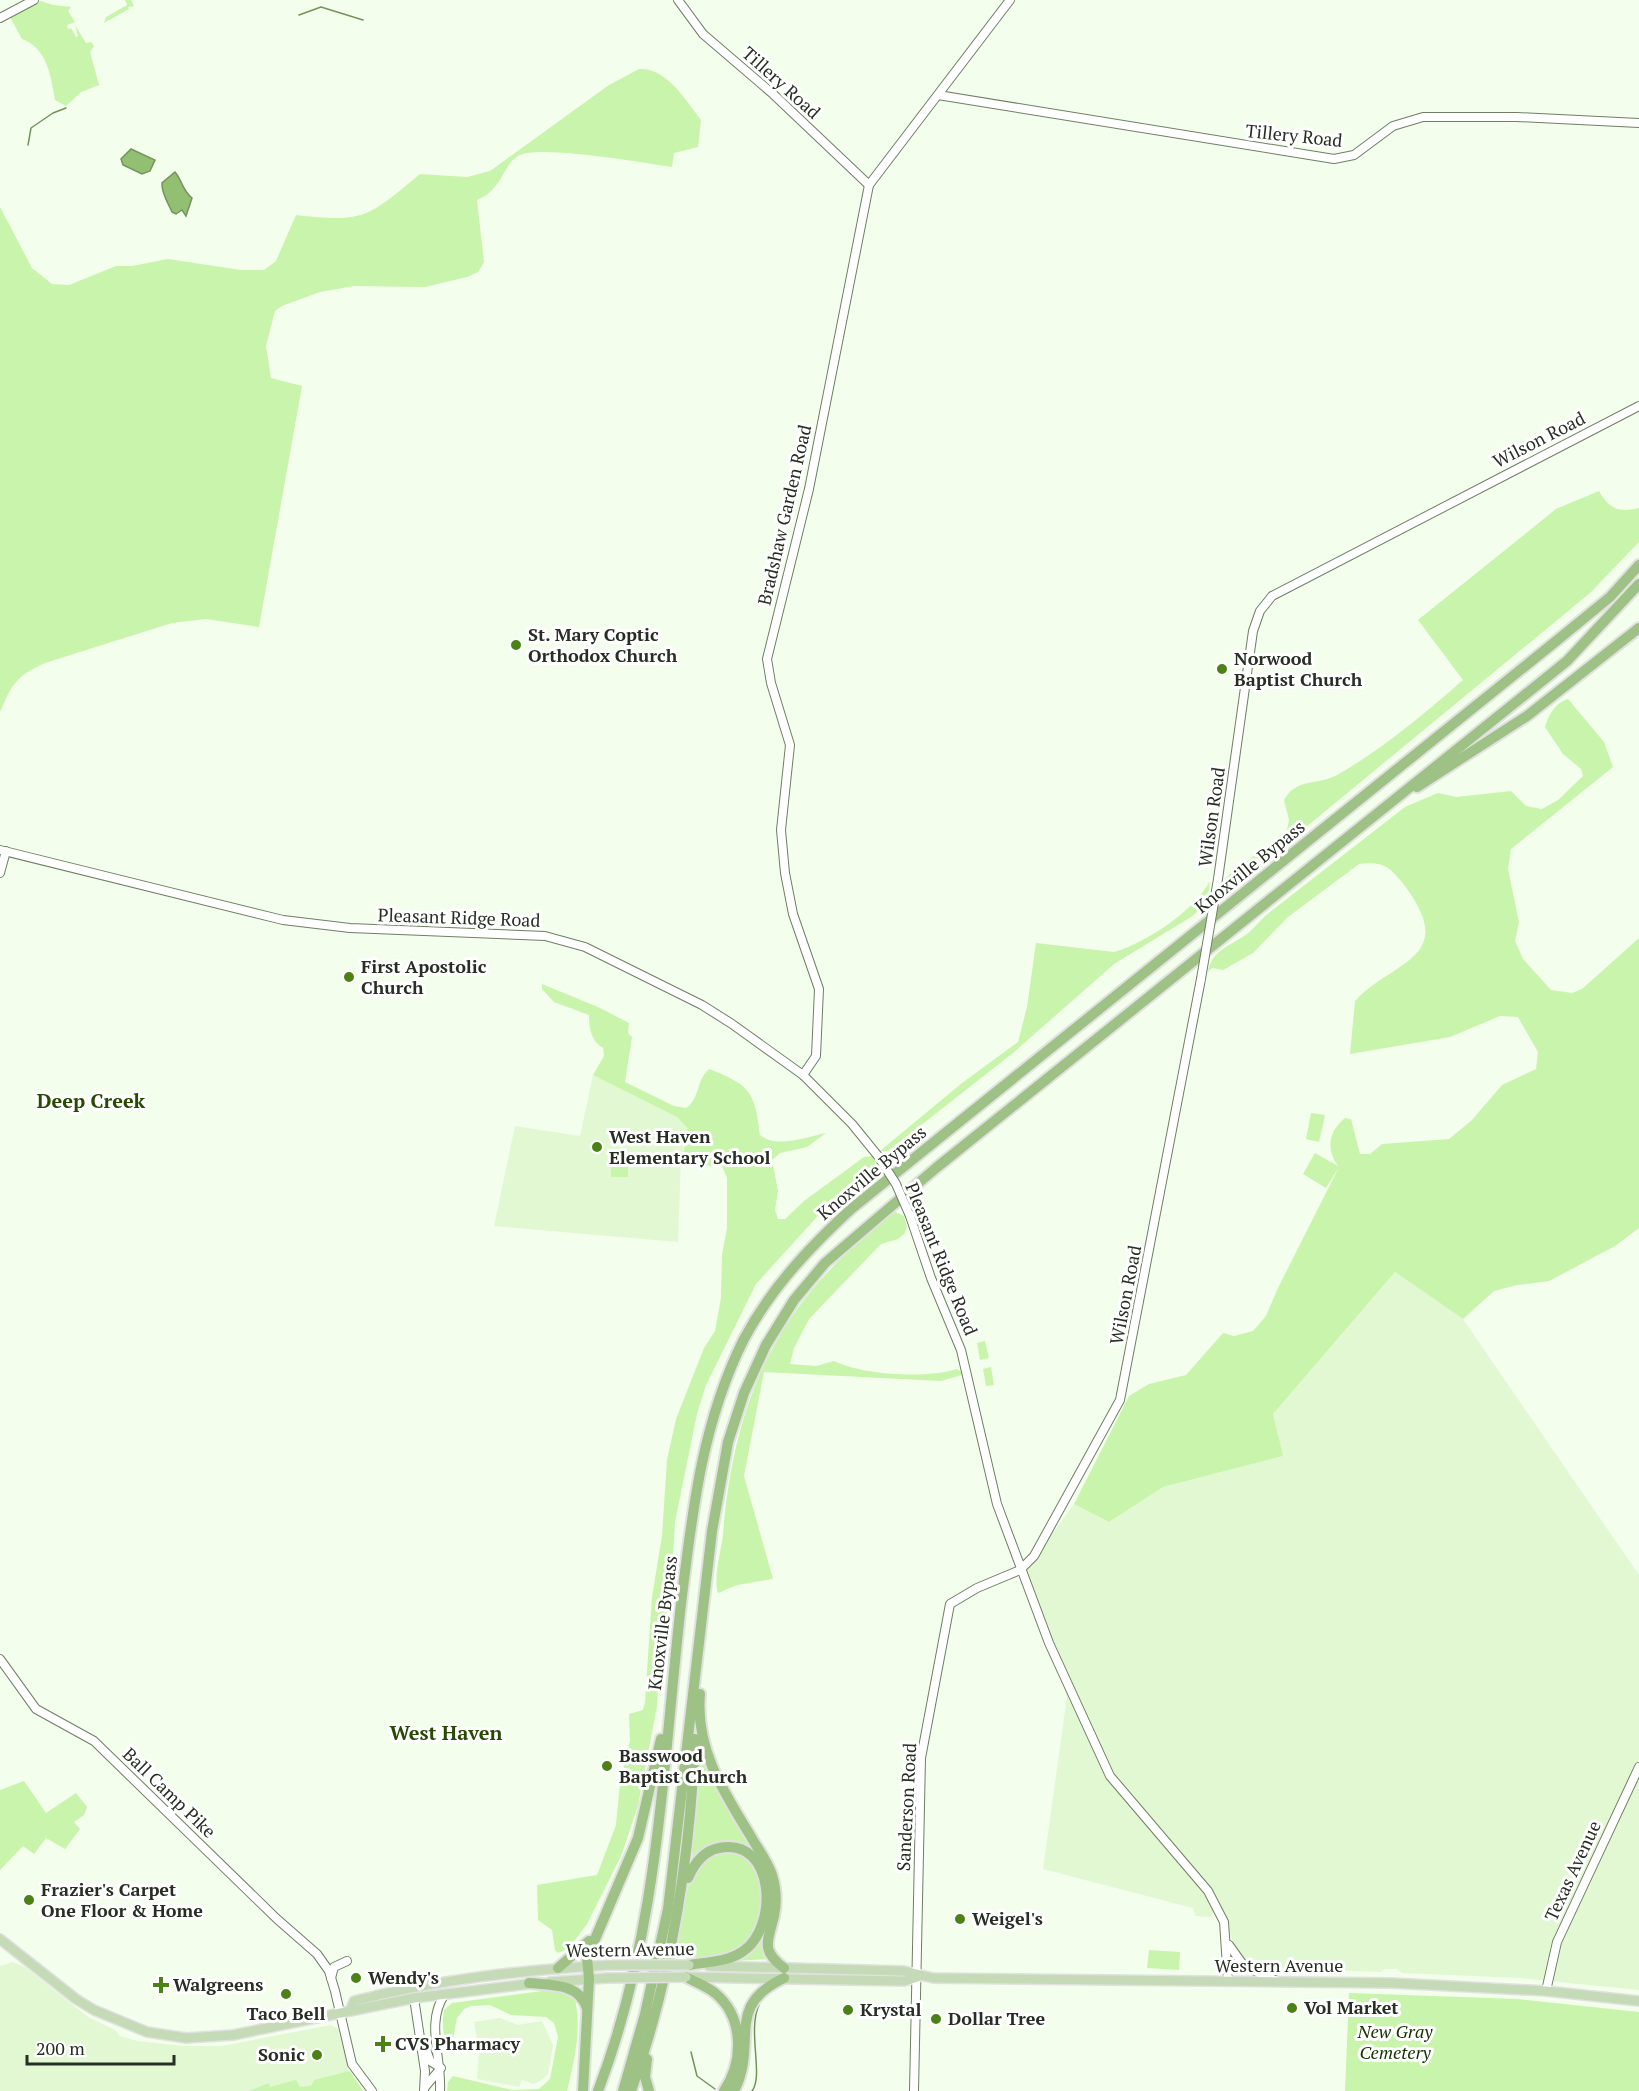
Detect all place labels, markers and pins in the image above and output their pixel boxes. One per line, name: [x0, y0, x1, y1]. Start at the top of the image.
place label: St. Mary Coptic Orthodox Church: [528, 622, 678, 667]
marker: St. Mary Coptic Orthodox Church: [509, 638, 523, 652]
place label: Norwood Baptist Church: [1234, 646, 1363, 691]
marker: Norwood Baptist Church: [1215, 662, 1229, 676]
place label: First Apostolic Church: [361, 954, 487, 999]
marker: First Apostolic Church: [342, 970, 356, 984]
place label: West Haven Elementary School: [609, 1124, 771, 1169]
marker: West Haven Elementary School: [590, 1140, 604, 1154]
place label: Basswood Baptist Church: [619, 1743, 748, 1788]
marker: Basswood Baptist Church: [600, 1759, 614, 1773]
place label: Frazier's Carpet One Floor & Home: [41, 1877, 203, 1922]
marker: Frazier's Carpet One Floor & Home: [22, 1893, 36, 1907]
place label: Weigel's: [972, 1906, 1043, 1930]
marker: Weigel's: [953, 1912, 967, 1926]
place label: Wendy's: [368, 1965, 439, 1989]
marker: Wendy's: [349, 1971, 363, 1985]
place label: Walgreens: [173, 1972, 263, 1996]
marker: Walgreens: [154, 1978, 168, 1992]
marker: Taco Bell: [279, 1987, 293, 2001]
place label: Vol Market: [1304, 1995, 1399, 2019]
place label: Krystal: [860, 1997, 922, 2021]
place label: Taco Bell: [247, 2001, 325, 2025]
marker: Vol Market: [1285, 2001, 1299, 2015]
marker: Krystal: [841, 2003, 855, 2017]
place label: Dollar Tree: [948, 2006, 1045, 2030]
marker: Dollar Tree: [929, 2012, 943, 2026]
place label: CVS Pharmacy: [395, 2031, 521, 2055]
marker: CVS Pharmacy: [376, 2037, 390, 2051]
place label: Sonic: [258, 2042, 305, 2066]
marker: Sonic: [310, 2048, 324, 2062]

